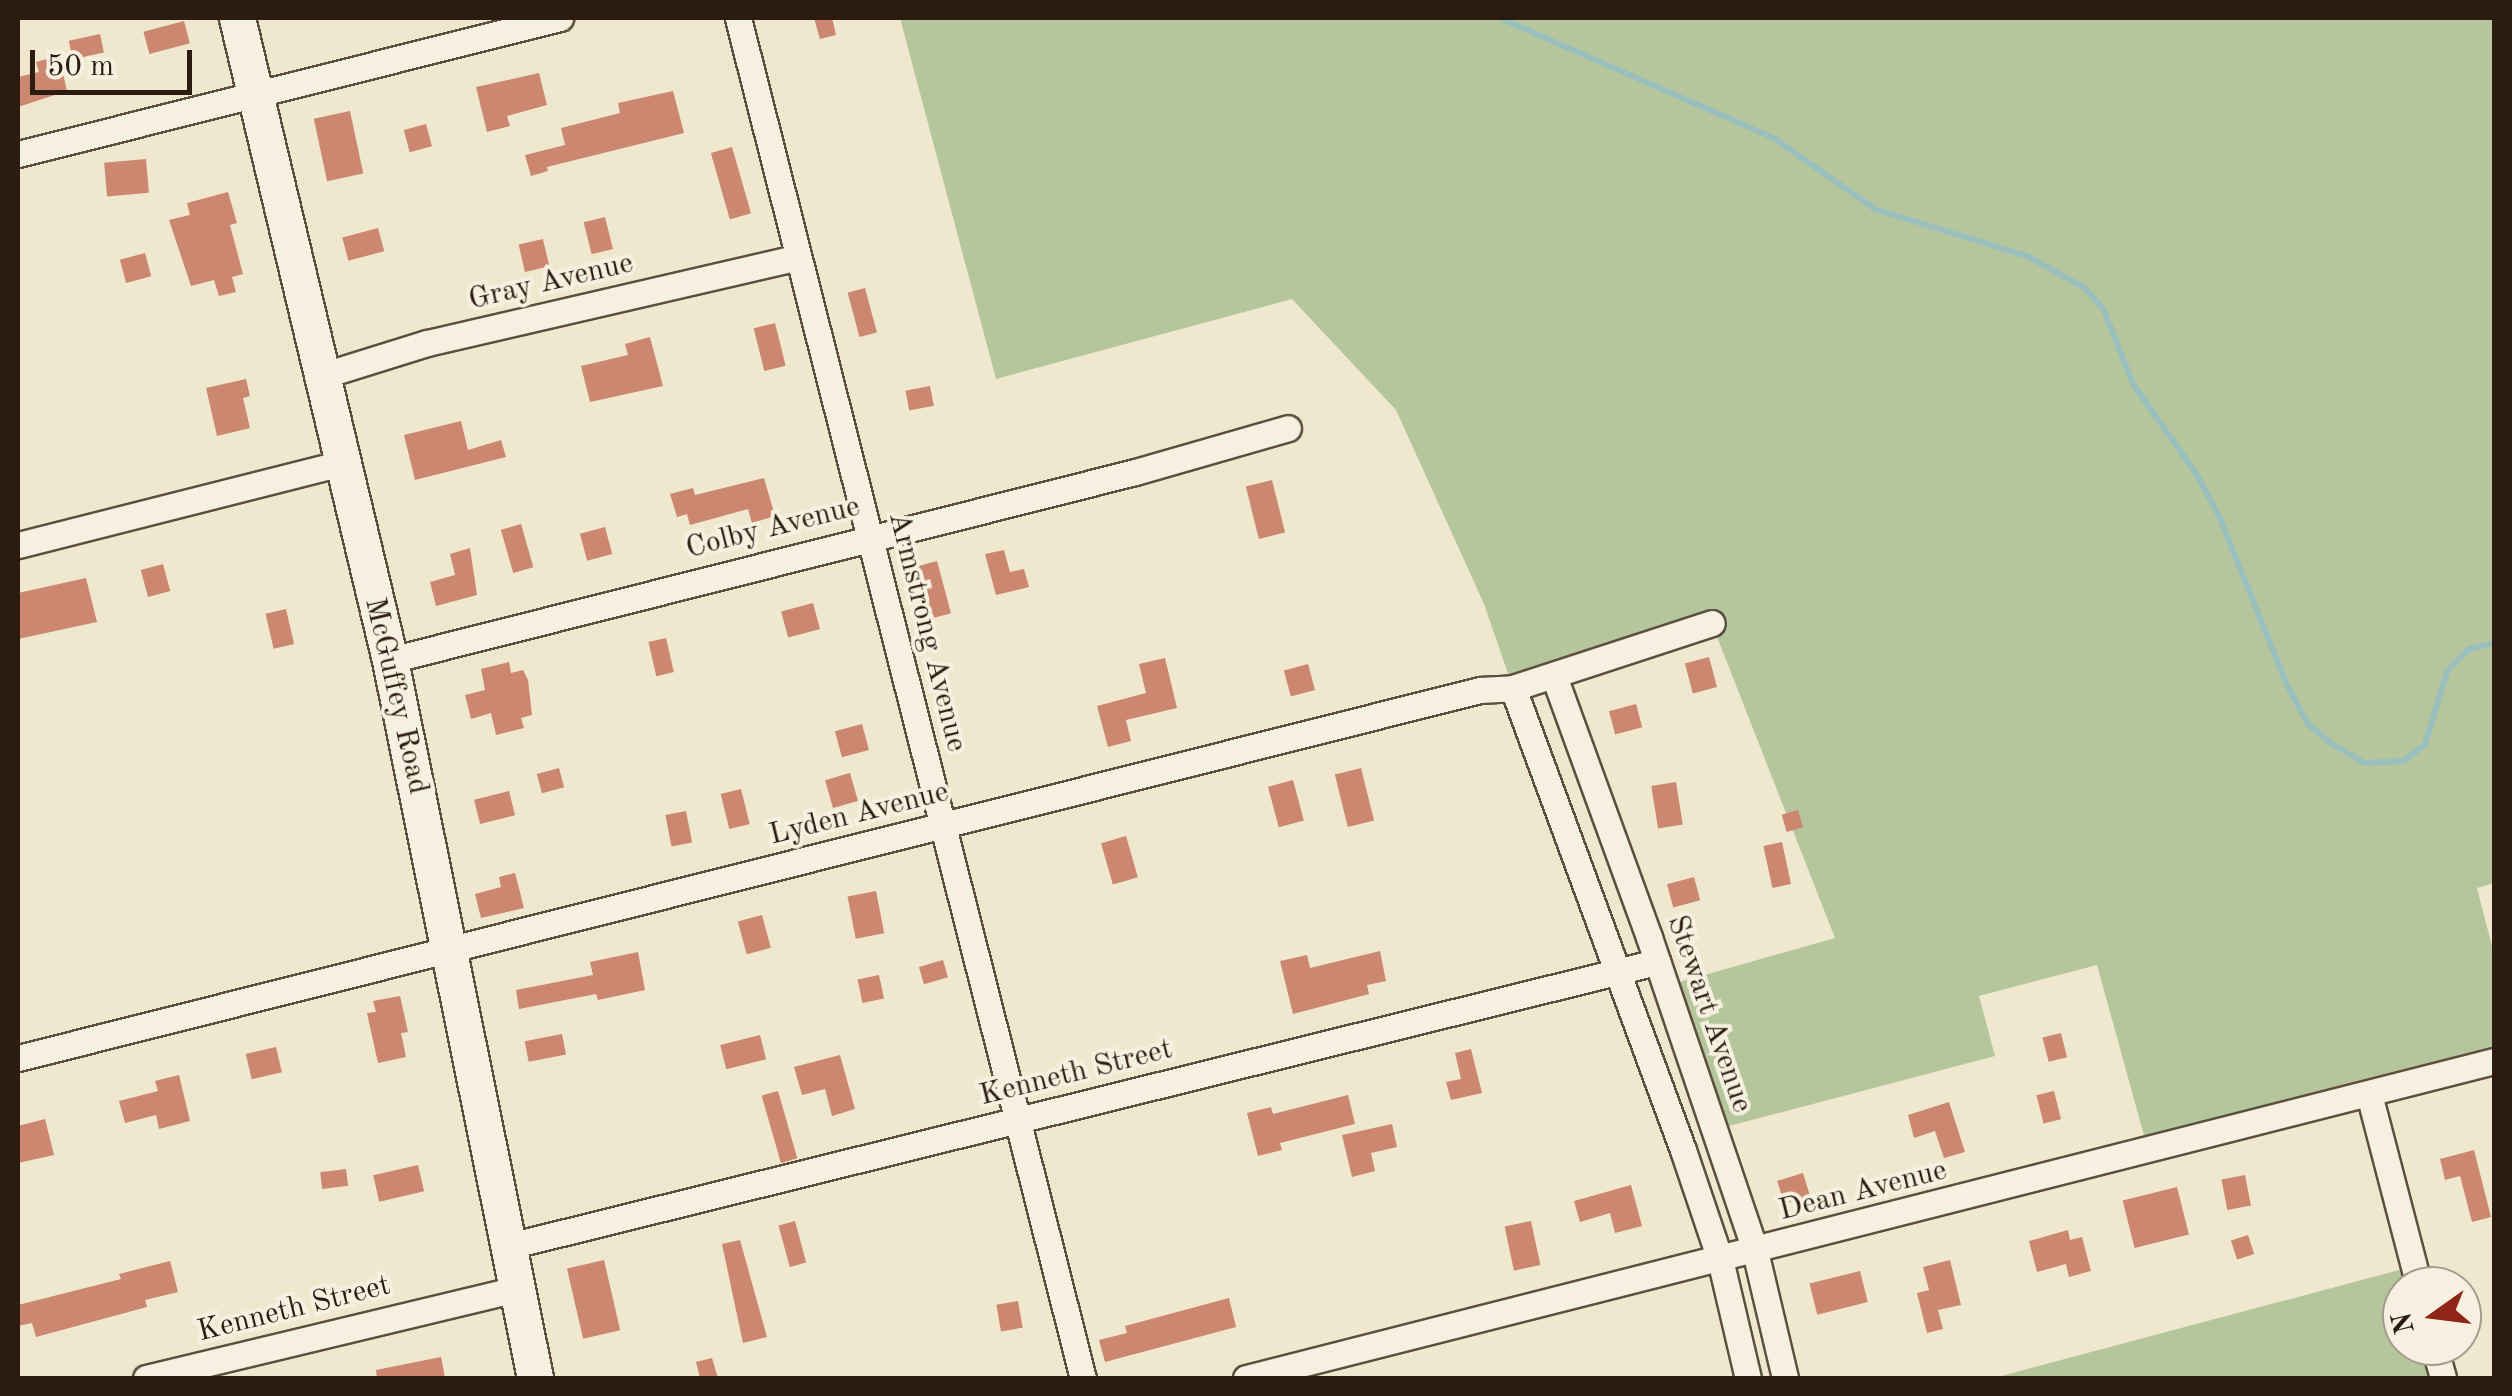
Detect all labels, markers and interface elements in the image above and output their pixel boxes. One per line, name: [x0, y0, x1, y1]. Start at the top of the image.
scale bar: [35, 30, 198, 92]
text: 50 m: [47, 52, 114, 82]
street label: Gray Avenue: [465, 246, 637, 318]
street label: Colby Avenue: [682, 489, 864, 567]
street label: Armstrong Avenue: [880, 508, 974, 756]
street label: McGuffey Road: [356, 594, 436, 798]
street label: Lyden Avenue: [765, 774, 953, 854]
street label: Stewart Avenue: [1658, 911, 1760, 1117]
street label: Kenneth Street: [976, 1032, 1176, 1114]
street label: Dean Avenue: [1775, 1153, 1951, 1229]
north arrow: [2382, 1266, 2482, 1366]
street label: Kenneth Street: [194, 1268, 394, 1350]
text: N: [2389, 1309, 2421, 1337]

